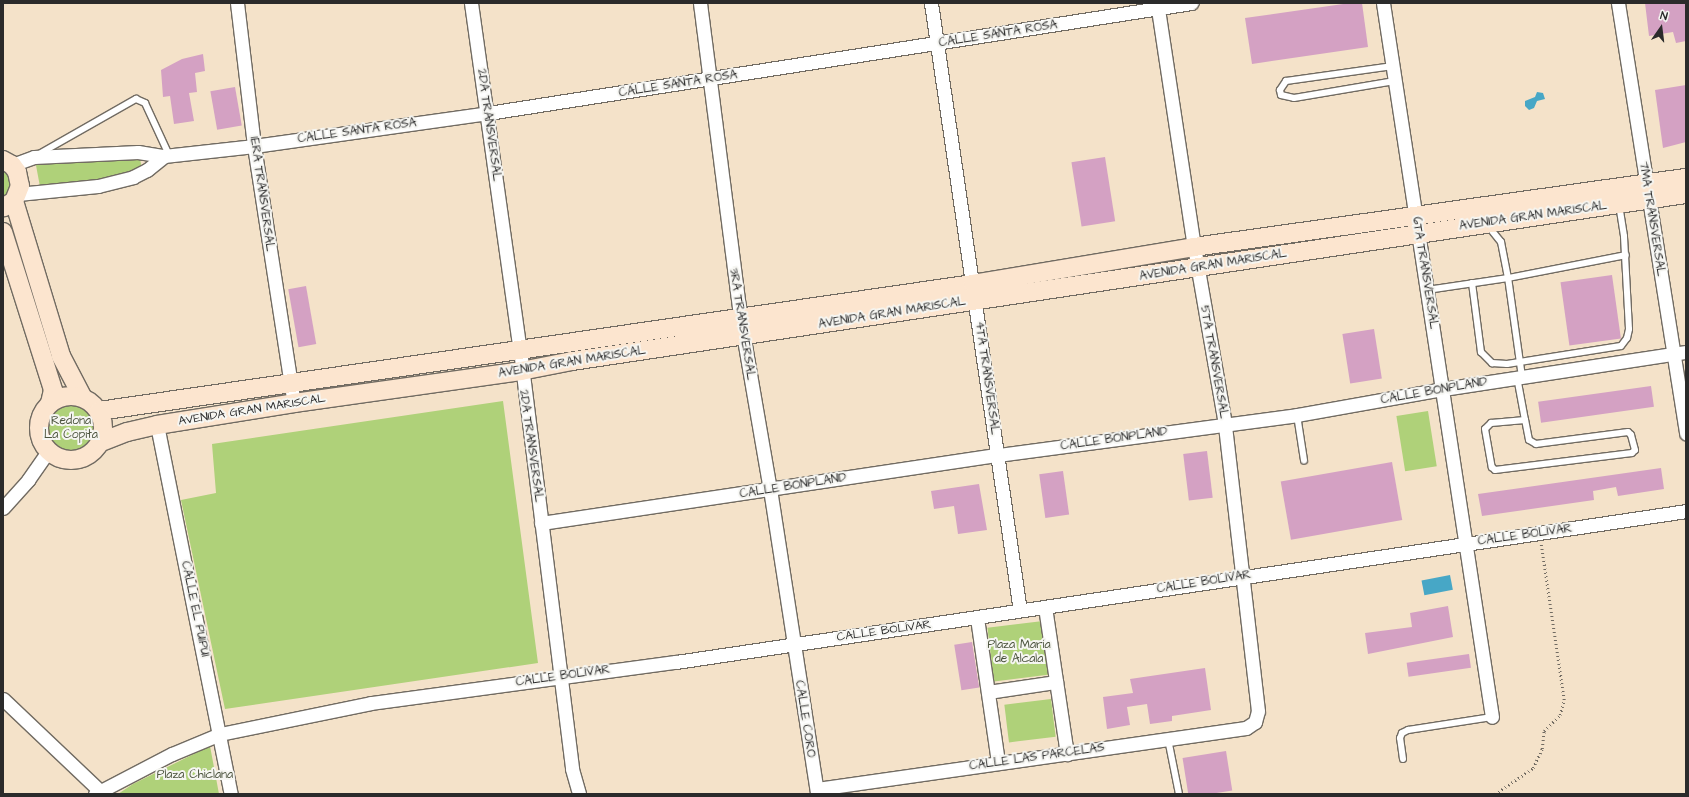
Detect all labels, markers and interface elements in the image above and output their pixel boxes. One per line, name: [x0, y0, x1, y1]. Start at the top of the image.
north arrow: [1641, 8, 1681, 48]
text: N: [1659, 8, 1669, 24]
street label: CALLE SANTA ROSA: [938, 18, 1058, 50]
street label: 2DA TRANSVERSAL: [474, 68, 504, 182]
street label: CALLE SANTA ROSA: [618, 68, 738, 100]
street label: CALLE SANTA ROSA: [297, 116, 417, 146]
street label: 1ERA TRANSVERSAL: [247, 136, 277, 252]
street label: 7MA TRANSVERSAL: [1636, 161, 1668, 277]
street label: AVENIDA GRAN MARISCAL: [1458, 199, 1608, 233]
street label: 6TA TRANSVERSAL: [1409, 216, 1441, 330]
street label: AVENIDA GRAN MARISCAL: [1138, 246, 1288, 284]
street label: 3RA TRANSVERSAL: [726, 267, 758, 381]
street label: AVENIDA GRAN MARISCAL: [817, 294, 967, 332]
street label: 5TA TRANSVERSAL: [1197, 304, 1231, 420]
street label: 4TA TRANSVERSAL: [972, 321, 1002, 435]
street label: AVENIDA GRAN MARISCAL: [497, 343, 647, 381]
street label: CALLE BONPLAND: [1380, 375, 1488, 407]
street label: 2DA TRANSVERSAL: [516, 389, 546, 503]
street label: AVENIDA GRAN MARISCAL: [177, 391, 327, 429]
park label: Redona La Copita: [44, 414, 98, 442]
street label: CALLE BONPLAND: [1060, 424, 1168, 454]
street label: CALLE BONPLAND: [739, 470, 847, 502]
street label: CALLE BOLÍVAR: [1477, 521, 1573, 549]
street label: CALLE EL PUIPUI: [178, 560, 212, 658]
street label: CALLE BOLÍVAR: [1156, 567, 1252, 597]
street label: CALLE BOLÍVAR: [836, 617, 932, 645]
park label: Plaza María de Alcala: [987, 638, 1051, 666]
street label: CALLE BOLÍVAR: [515, 662, 611, 690]
street label: CALLE CORO: [792, 679, 818, 759]
street label: CALLE LAS PARCELAS: [968, 740, 1106, 774]
park label: Plaza Chiclana: [157, 768, 233, 782]

